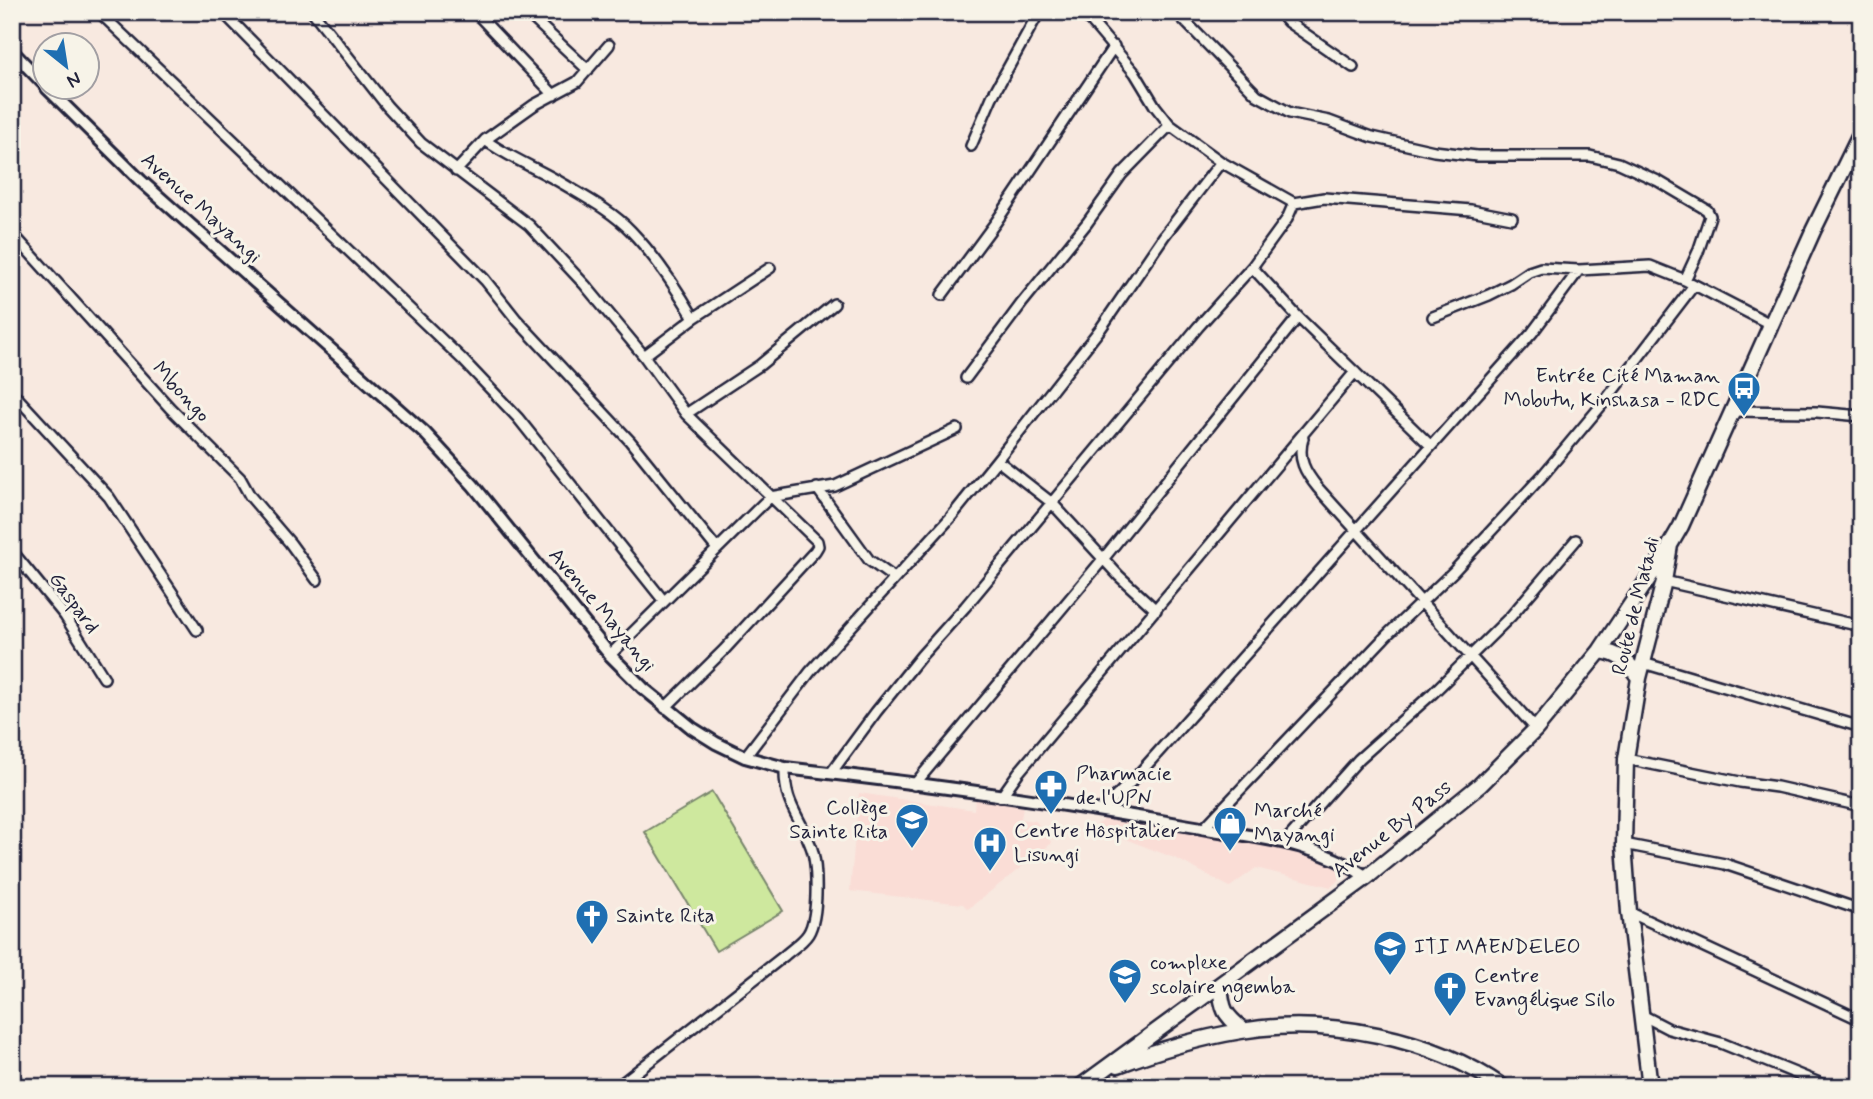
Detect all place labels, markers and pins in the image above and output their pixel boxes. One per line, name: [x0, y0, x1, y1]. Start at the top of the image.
place label: Entrée Cité Maman Mobutu, Kinshasa - RDC: [1503, 362, 1721, 414]
bus stop icon: Entrée Cité Maman Mobutu, Kinshasa - RDC: [1725, 369, 1763, 418]
place label: Pharmacie de l'UPN: [1076, 760, 1172, 812]
pharmacy icon: Pharmacie de l'UPN: [1032, 767, 1070, 816]
place label: Collège Sainte Rita: [789, 794, 888, 846]
place label: Marché Mayangi: [1254, 797, 1335, 849]
school or university icon: Collège Sainte Rita: [893, 801, 931, 850]
shop icon: Marché Mayangi: [1211, 804, 1249, 853]
place label: Centre Hôspitalier Lisungi: [1014, 817, 1180, 869]
hospital icon: Centre Hôspitalier Lisungi: [971, 824, 1009, 873]
church icon: Sainte Rita: [573, 897, 611, 946]
place label: Sainte Rita: [616, 902, 715, 930]
school or university icon: ITI MAENDELEO: [1371, 928, 1409, 977]
place label: ITI MAENDELEO: [1414, 933, 1581, 961]
place label: complexe scolaire ngemba: [1150, 949, 1295, 1002]
school or university icon: complexe scolaire ngemba: [1106, 956, 1144, 1005]
place label: Centre Evangélique Silo: [1474, 962, 1615, 1015]
church icon: Centre Evangélique Silo: [1431, 969, 1469, 1018]

